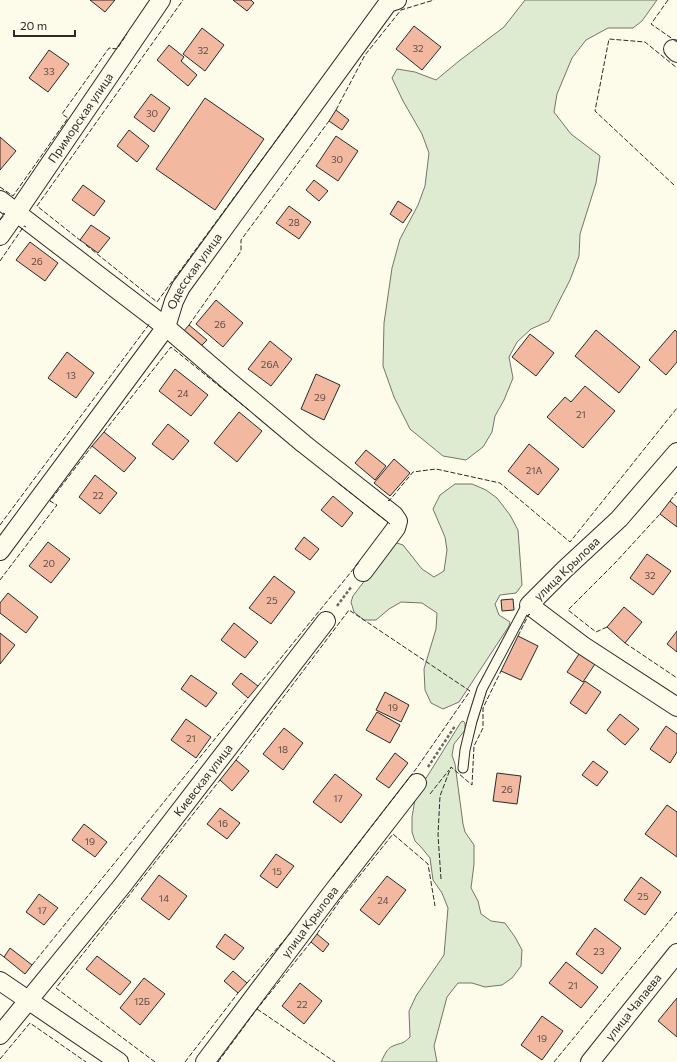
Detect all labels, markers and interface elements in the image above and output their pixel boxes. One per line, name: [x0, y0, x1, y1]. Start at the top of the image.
scale bar: [14, 12, 75, 38]
text: 20 m: [20, 18, 47, 32]
house number: 32: [412, 42, 424, 54]
house number: 32: [197, 44, 209, 56]
house number: 33: [43, 65, 55, 77]
street label: Приморская улица: [45, 70, 115, 165]
house number: 30: [146, 107, 158, 119]
house number: 30: [331, 153, 343, 165]
house number: 28: [288, 216, 300, 228]
street label: Одесская улица: [164, 230, 224, 311]
house number: 26: [31, 255, 43, 267]
house number: 26: [214, 318, 226, 330]
house number: 26А: [261, 358, 279, 370]
house number: 13: [66, 369, 76, 381]
house number: 24: [177, 387, 189, 399]
house number: 29: [314, 391, 326, 403]
house number: 21: [576, 408, 586, 420]
house number: 21А: [526, 464, 542, 476]
house number: 22: [92, 489, 104, 501]
street label: улица Крылова: [531, 534, 602, 603]
house number: 20: [43, 557, 55, 569]
house number: 32: [644, 569, 656, 581]
house number: 25: [266, 594, 278, 606]
house number: 19: [388, 701, 398, 713]
house number: 21: [186, 732, 196, 744]
street label: Киевская улица: [170, 741, 235, 819]
house number: 18: [278, 743, 288, 755]
house number: 26: [501, 783, 513, 795]
house number: 17: [333, 792, 343, 804]
house number: 16: [218, 817, 228, 829]
house number: 19: [85, 835, 95, 847]
house number: 15: [272, 865, 282, 877]
street label: улица Крылова: [278, 883, 341, 960]
house number: 25: [637, 890, 649, 902]
house number: 14: [159, 892, 169, 904]
house number: 24: [377, 894, 389, 906]
house number: 17: [37, 904, 47, 916]
house number: 23: [593, 945, 605, 957]
street label: улица Чапаева: [602, 970, 664, 1043]
house number: 21: [568, 979, 578, 991]
house number: 12Б: [134, 995, 150, 1007]
house number: 22: [296, 998, 308, 1010]
house number: 19: [537, 1032, 547, 1044]

